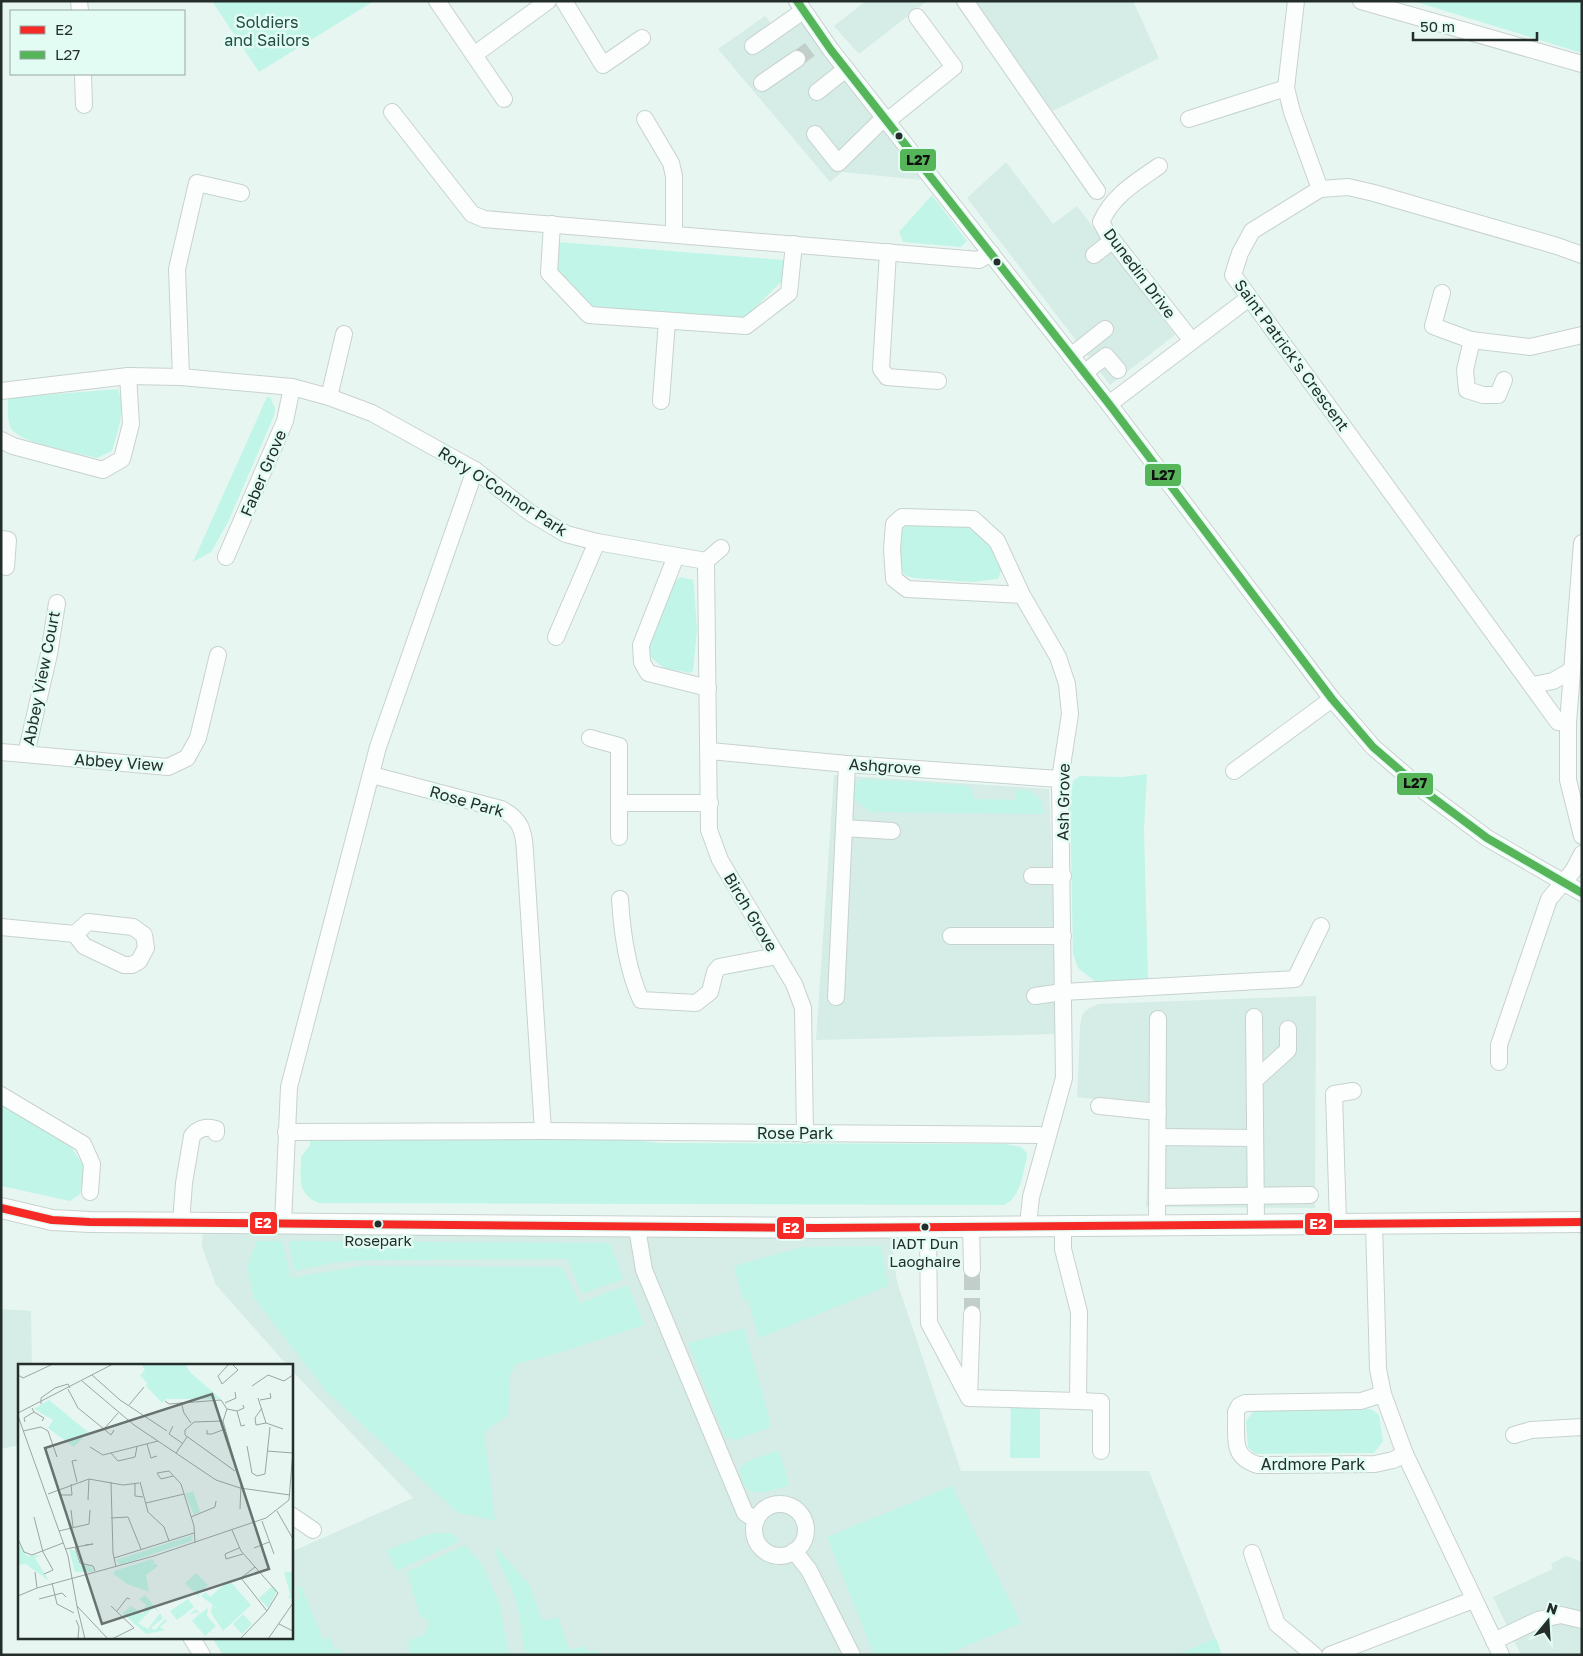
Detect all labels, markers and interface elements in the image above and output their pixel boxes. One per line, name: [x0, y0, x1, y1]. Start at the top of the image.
legend: [10, 10, 185, 75]
scale bar: [1413, 10, 1537, 42]
park label: Soldiers and Sailors: [224, 12, 310, 50]
text: 50 m: [1420, 17, 1455, 35]
text: E2: [55, 20, 73, 38]
text: L27: [55, 45, 80, 63]
unlabelled marker: [894, 131, 904, 141]
line badge: L27: [899, 148, 937, 172]
text: L27: [906, 151, 930, 168]
street label: Dunedin Drive: [1100, 224, 1180, 322]
unlabelled marker: [992, 257, 1002, 267]
street label: Saint Patrick's Crescent: [1230, 275, 1354, 435]
street label: Faber Grove: [236, 427, 290, 519]
street label: Rory O'Connor Park: [435, 442, 571, 540]
line badge: L27: [1144, 463, 1182, 487]
text: L27: [1151, 466, 1175, 483]
street label: Abbey View Court: [18, 609, 64, 747]
street label: Abbey View: [74, 749, 164, 775]
street label: Ashgrove: [848, 754, 922, 778]
street label: Ash Grove: [1052, 763, 1074, 841]
line badge: L27: [1396, 772, 1434, 796]
text: L27: [1403, 774, 1427, 791]
street label: Rose Park: [427, 781, 507, 821]
street label: Birch Grove: [720, 869, 782, 955]
street label: Rose Park: [757, 1123, 833, 1143]
line badge: E2: [249, 1211, 278, 1235]
line badge: E2: [1304, 1212, 1333, 1236]
text: E2: [254, 1214, 272, 1231]
text: E2: [1309, 1215, 1327, 1232]
line badge: E2: [776, 1216, 805, 1240]
marker: Rosepark: [373, 1219, 383, 1229]
text: E2: [782, 1219, 800, 1236]
marker: IADT Dun Laoghaire: [920, 1222, 930, 1232]
place label: Rosepark: [344, 1231, 412, 1249]
place label: IADT Dun Laoghaire: [889, 1234, 961, 1270]
inset map: [18, 1364, 292, 1638]
street label: Ardmore Park: [1261, 1454, 1365, 1474]
north arrow: [1523, 1596, 1573, 1646]
text: N: [1544, 1598, 1560, 1618]

